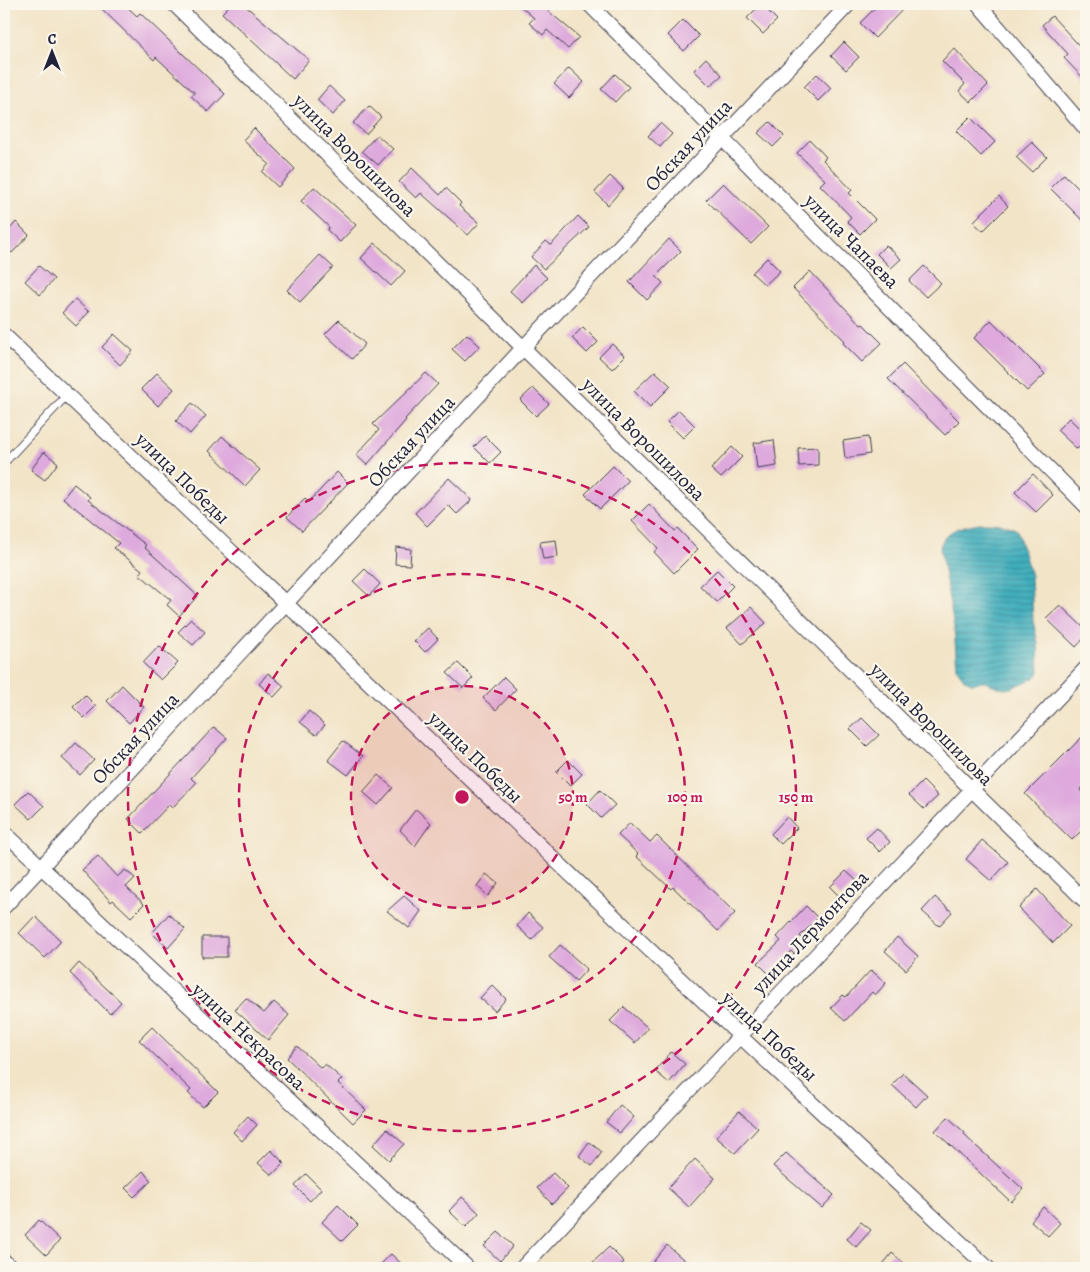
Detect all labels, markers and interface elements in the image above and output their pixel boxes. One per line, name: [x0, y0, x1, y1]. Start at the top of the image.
north arrow: [28, 28, 78, 78]
text: С: [48, 30, 57, 49]
street label: улица Ворошилова: [286, 87, 423, 224]
street label: Обская улица: [639, 93, 739, 197]
street label: улица Чапаева: [797, 187, 906, 295]
street label: улица Ворошилова: [575, 371, 712, 508]
street label: Обская улица: [362, 389, 462, 493]
street label: улица Победы: [129, 426, 236, 530]
street label: улица Ворошилова: [863, 656, 1000, 793]
street label: Обская улица: [86, 686, 186, 790]
street label: улица Победы: [422, 705, 529, 809]
text: 50 m: [558, 787, 588, 807]
text: 100 m: [667, 787, 703, 807]
text: 150 m: [779, 787, 814, 807]
centre of rings: [453, 788, 471, 806]
street label: улица Лермонтова: [745, 864, 875, 1001]
street label: улица Некрасова: [185, 976, 312, 1097]
street label: улица Победы: [715, 984, 823, 1088]

